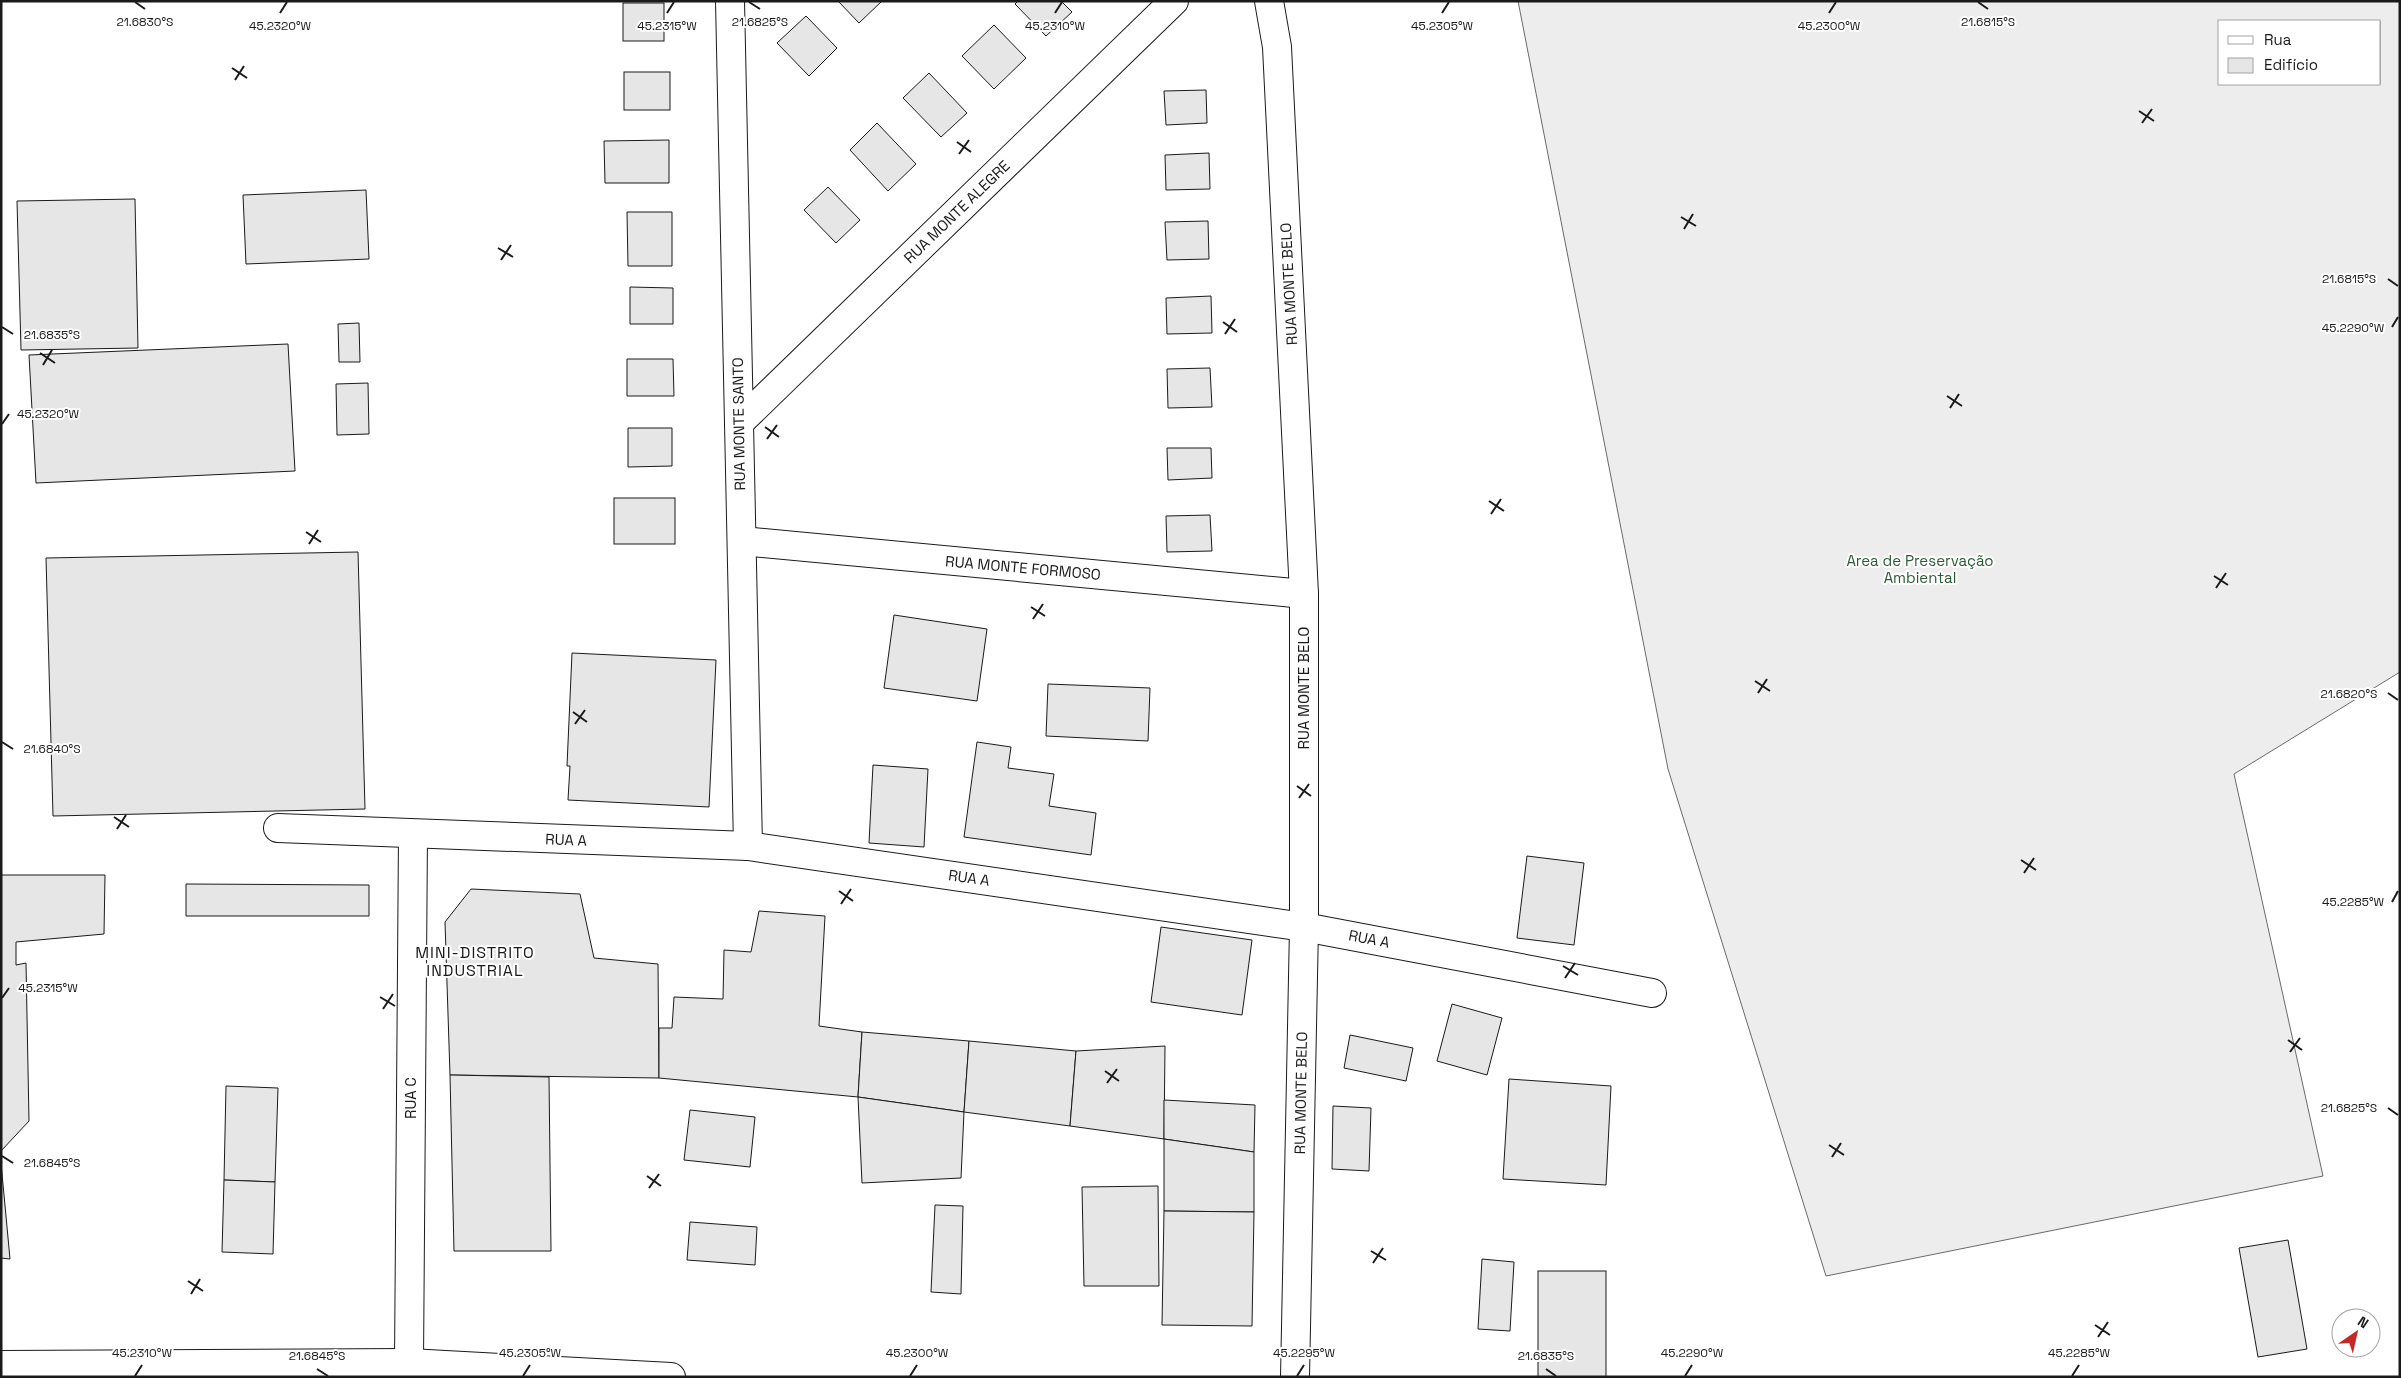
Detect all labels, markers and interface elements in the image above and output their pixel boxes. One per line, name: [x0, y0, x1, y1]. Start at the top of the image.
text: 21.6830°S: [117, 14, 173, 30]
text: 21.6825°S: [732, 14, 788, 30]
text: 21.6815°S: [1961, 14, 2015, 30]
text: 45.2320°W: [249, 18, 312, 34]
text: 45.2315°W: [637, 18, 697, 34]
text: 45.2310°W: [1025, 18, 1085, 34]
text: 45.2305°W: [1411, 18, 1474, 34]
text: 45.2300°W: [1798, 18, 1861, 34]
legend: [2218, 20, 2381, 85]
text: Rua: [2264, 30, 2292, 49]
text: Edifício: [2264, 55, 2318, 74]
street label: RUA MONTE ALEGRE: [900, 156, 1014, 267]
street label: RUA MONTE BELO: [1276, 222, 1301, 346]
text: 21.6815°S: [2322, 271, 2376, 287]
text: 45.2290°W: [2322, 320, 2385, 336]
text: 21.6835°S: [24, 327, 80, 343]
street label: RUA MONTE SANTO: [728, 357, 749, 491]
text: 45.2320°W: [17, 406, 80, 422]
street label: RUA MONTE FORMOSO: [944, 551, 1102, 584]
park label: Area de Preservação Ambiental: [1846, 551, 1994, 587]
street label: RUA MONTE BELO: [1294, 627, 1313, 749]
text: 21.6820°S: [2321, 686, 2377, 702]
text: 21.6840°S: [23, 741, 81, 757]
street label: RUA A: [545, 829, 588, 850]
street label: RUA A: [947, 865, 992, 890]
text: 45.2285°W: [2322, 894, 2384, 910]
street label: RUA A: [1347, 925, 1392, 952]
district label: MINI-DISTRITO INDUSTRIAL: [415, 942, 535, 981]
text: 45.2315°W: [18, 980, 78, 996]
street label: RUA MONTE BELO: [1290, 1031, 1311, 1155]
street label: RUA C: [401, 1077, 420, 1119]
text: 21.6825°S: [2321, 1100, 2377, 1116]
text: 21.6845°S: [24, 1155, 80, 1171]
north arrow: [2331, 1308, 2381, 1358]
text: N: [2354, 1312, 2372, 1332]
text: 45.2310°W: [112, 1345, 172, 1361]
text: 45.2305°W: [499, 1345, 562, 1361]
text: 45.2300°W: [886, 1345, 949, 1361]
text: 45.2295°W: [1273, 1345, 1335, 1361]
text: 45.2290°W: [1661, 1345, 1724, 1361]
text: 45.2285°W: [2048, 1345, 2110, 1361]
text: 21.6845°S: [289, 1348, 345, 1364]
text: 21.6835°S: [1518, 1348, 1574, 1364]

